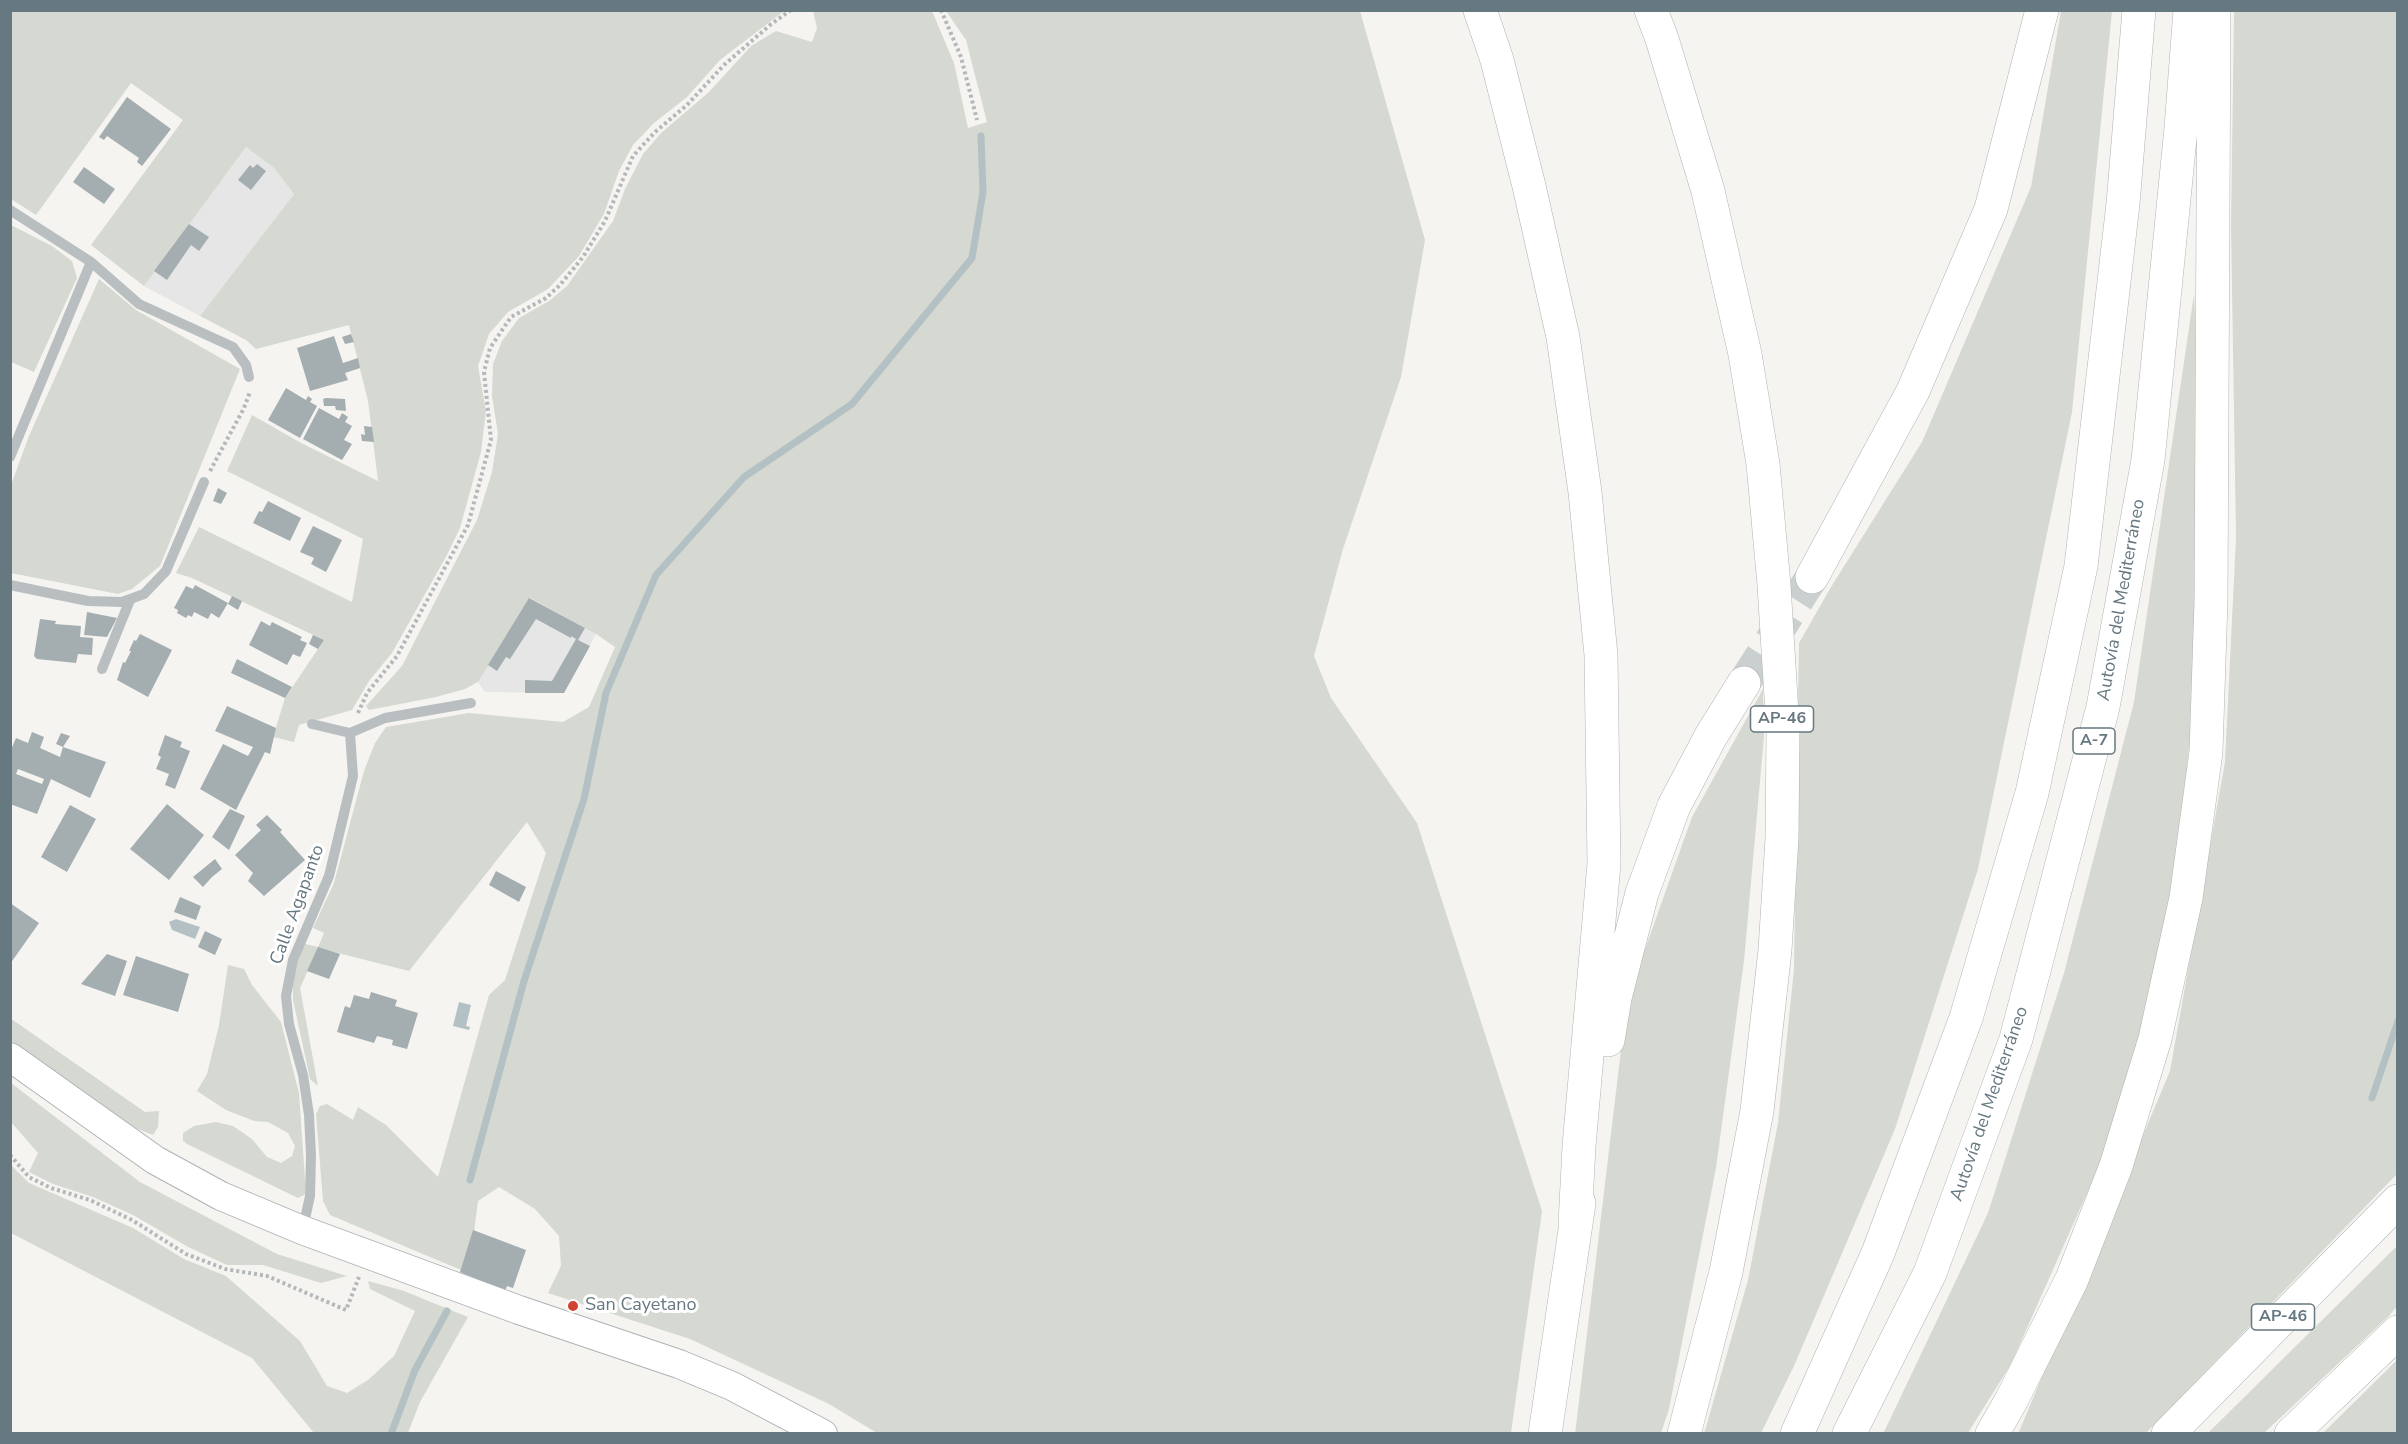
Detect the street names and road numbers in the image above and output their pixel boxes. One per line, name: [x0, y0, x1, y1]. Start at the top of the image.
street label: Autovía del Mediterráneo: [2094, 497, 2150, 703]
road number: AP-46: [1750, 706, 1814, 732]
road number: A-7: [2073, 728, 2115, 754]
street label: Calle Agapanto: [266, 842, 330, 968]
street label: Autovía del Mediterráneo: [1946, 1004, 2034, 1204]
road number: AP-46: [2252, 1304, 2314, 1330]

